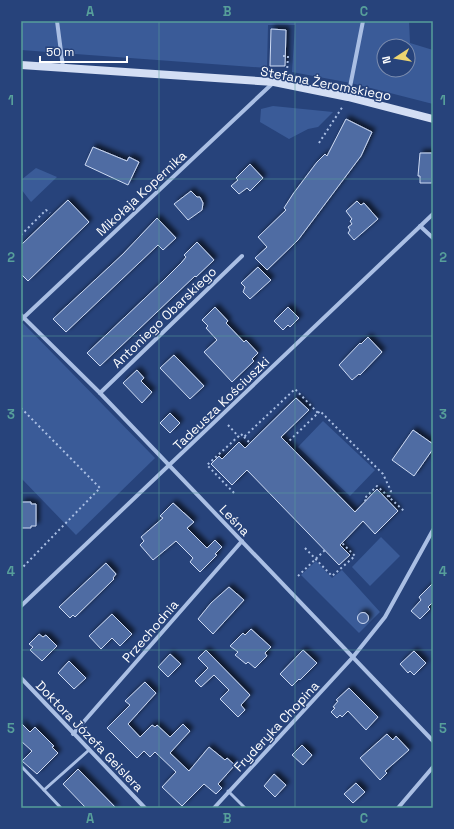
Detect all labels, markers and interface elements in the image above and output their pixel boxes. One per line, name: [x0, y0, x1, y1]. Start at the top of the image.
text: A: [86, 3, 95, 20]
text: B: [223, 3, 232, 20]
text: C: [360, 3, 368, 20]
scale bar: [40, 38, 127, 64]
north arrow: [376, 38, 416, 78]
text: 50 m: [46, 44, 74, 60]
text: N: [379, 55, 394, 65]
street label: Stefana Żeromskiego: [259, 62, 393, 105]
text: 1: [8, 92, 14, 109]
text: 1: [440, 92, 446, 109]
street label: Mikołaja Kopernika: [93, 147, 191, 240]
text: 2: [7, 249, 15, 266]
text: 2: [439, 249, 447, 266]
street label: Antoniego Obarskiego: [109, 263, 220, 372]
street label: Tadeusza Kościuszki: [170, 353, 273, 454]
text: 3: [7, 406, 15, 423]
text: 3: [439, 406, 447, 423]
street label: Leśna: [216, 501, 254, 540]
text: 4: [7, 563, 15, 580]
text: 4: [439, 563, 447, 580]
street label: Przechodnia: [118, 596, 183, 666]
street label: Doktora Józefa Geislera: [32, 677, 147, 796]
street label: Fryderyka Chopina: [230, 677, 323, 775]
text: 5: [7, 720, 15, 737]
text: 5: [439, 720, 447, 737]
text: A: [86, 810, 95, 827]
text: B: [223, 810, 232, 827]
text: C: [360, 810, 368, 827]

